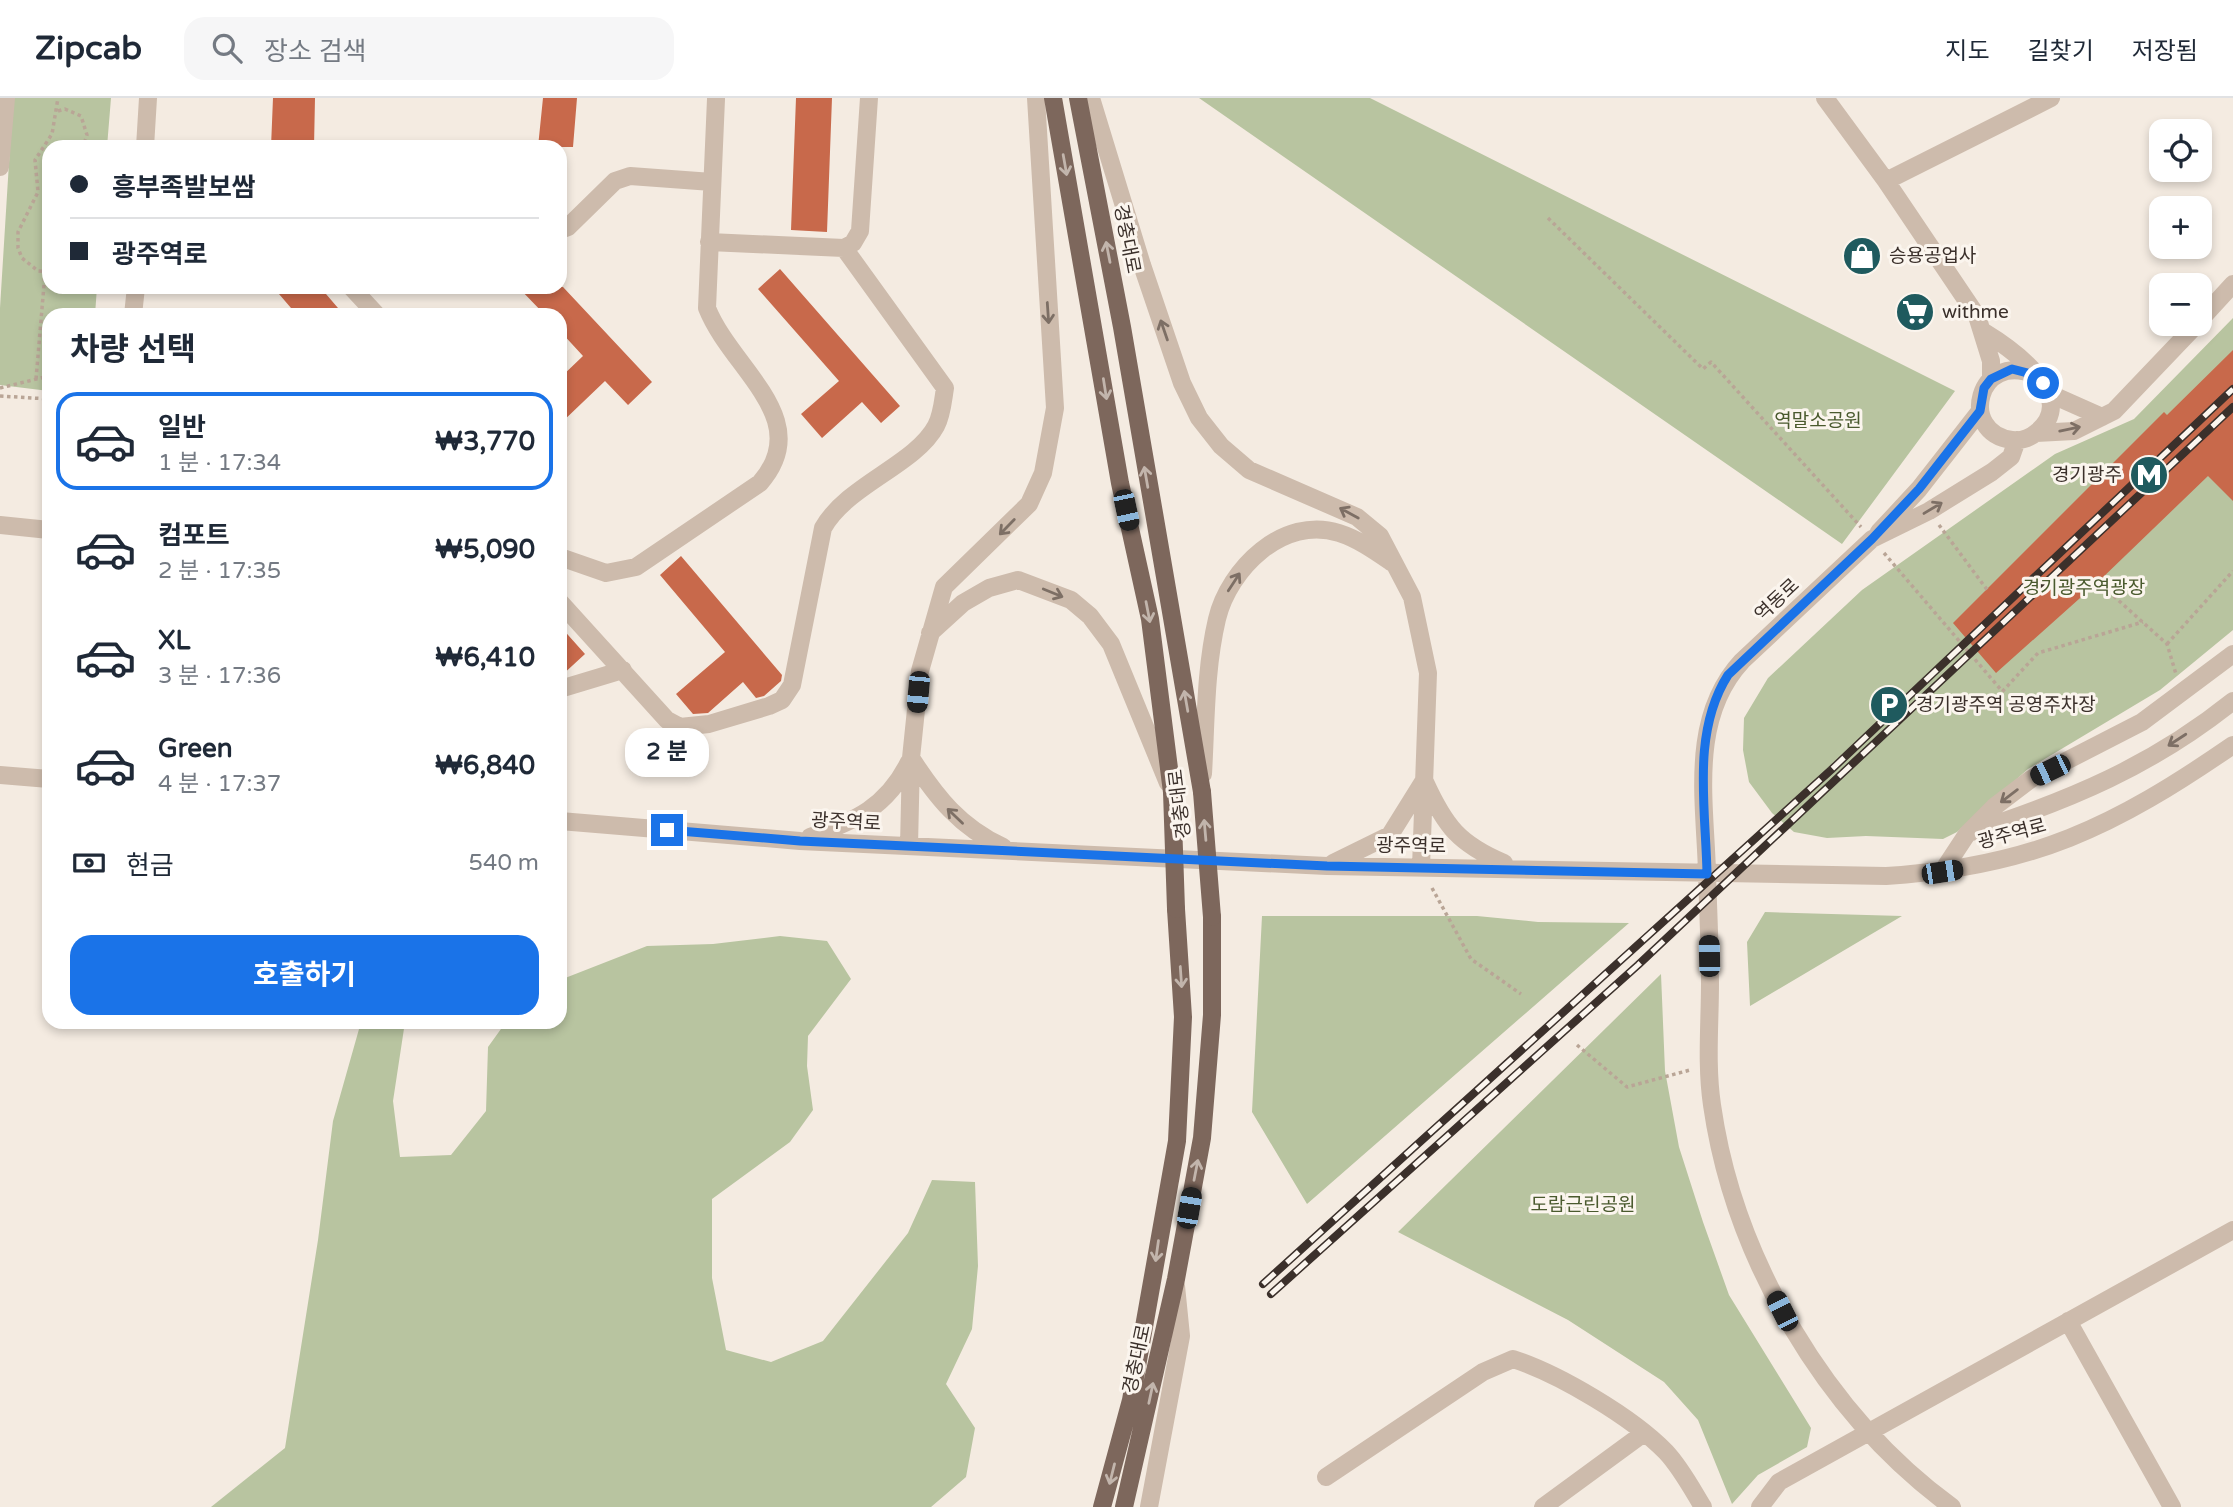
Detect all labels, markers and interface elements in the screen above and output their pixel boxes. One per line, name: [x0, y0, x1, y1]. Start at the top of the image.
search box: [184, 17, 674, 80]
text: Zipcab: [35, 29, 142, 68]
icon: search: [208, 29, 246, 67]
text: 장소 검색: [264, 36, 367, 67]
text: 지도: [1945, 37, 1990, 66]
text: 길찾기: [2028, 37, 2094, 66]
text: 저장됨: [2132, 37, 2198, 66]
map controls: [2149, 119, 2212, 336]
button: locate: [2149, 119, 2212, 182]
one-way arrow: [1059, 153, 1072, 176]
text: 흥부족발보쌈: [112, 172, 256, 203]
button: +: [2149, 196, 2212, 259]
street label: 경충대로: [1110, 203, 1144, 275]
shop icon: 승용공업사: [1841, 235, 1883, 277]
text: 광주역로: [112, 239, 208, 270]
one-way arrow: [1100, 241, 1114, 264]
place label: 승용공업사: [1889, 245, 1976, 267]
button: −: [2149, 273, 2212, 336]
supermarket icon: withme: [1894, 291, 1936, 333]
one-way arrow: [1042, 301, 1055, 324]
place label: withme: [1942, 301, 2009, 323]
one-way arrow: [1157, 320, 1169, 342]
text: 차량 선택: [70, 331, 196, 369]
route start: [2027, 367, 2059, 399]
one-way arrow: [1099, 377, 1112, 400]
icon: car: [74, 410, 137, 473]
park label: 역말소공원: [1774, 410, 1862, 432]
text: 일반: [158, 412, 206, 443]
one-way arrow: [2058, 422, 2081, 436]
text: ₩3,770: [435, 426, 535, 457]
text: 1 분 · 17:34: [158, 449, 281, 477]
metro station icon: 경기광주: [2128, 454, 2170, 496]
place label: 경기광주: [2052, 464, 2122, 486]
one-way arrow: [1139, 466, 1152, 489]
car: [1112, 487, 1141, 533]
one-way arrow: [1922, 501, 1942, 515]
one-way arrow: [1340, 506, 1360, 520]
icon: car: [74, 518, 137, 581]
one-way arrow: [999, 518, 1016, 535]
text: 컴포트: [158, 520, 230, 551]
text: ₩5,090: [435, 534, 535, 565]
text: 2 분 · 17:35: [158, 557, 281, 585]
one-way arrow: [1228, 572, 1242, 592]
street label: 역동로: [1750, 574, 1804, 626]
park label: 경기광주역광장: [2023, 577, 2145, 599]
one-way arrow: [1042, 587, 1064, 600]
one-way arrow: [1142, 600, 1156, 623]
text: XL: [158, 625, 190, 656]
icon: car: [74, 626, 137, 689]
text: ₩6,410: [435, 642, 535, 673]
text: 3 분 · 17:36: [158, 662, 281, 690]
car: [906, 670, 931, 714]
parking icon: 경기광주역 공영주차장: [1868, 684, 1910, 726]
one-way arrow: [1179, 690, 1192, 713]
place label: 경기광주역 공영주차장: [1916, 694, 2096, 716]
callout: 2 분: [625, 728, 709, 778]
text: Green: [158, 733, 233, 764]
one-way arrow: [2168, 733, 2187, 748]
icon: car: [74, 734, 137, 797]
text: 2 분: [646, 738, 688, 766]
text: ₩6,840: [435, 750, 535, 781]
car: [2027, 751, 2074, 789]
street label: 경충대로: [1165, 768, 1195, 840]
text: 4 분 · 17:37: [158, 770, 281, 798]
one-way arrow: [2000, 789, 2019, 803]
one-way arrow: [947, 808, 964, 825]
street label: 광주역로: [811, 809, 881, 835]
route end: [651, 814, 683, 846]
street label: 광주역로: [1975, 814, 2049, 854]
one-way arrow: [1198, 819, 1211, 842]
street label: 광주역로: [1376, 834, 1446, 858]
icon: cash: [70, 844, 108, 882]
text: 540 m: [469, 849, 539, 877]
text: 현금: [126, 850, 174, 881]
car: [1920, 858, 1965, 886]
button: 호출하기: [70, 935, 539, 1015]
car: [1699, 935, 1720, 977]
one-way arrow: [1174, 965, 1187, 988]
one-way arrow: [1190, 1159, 1203, 1182]
car: [1176, 1185, 1203, 1231]
park label: 도람근린공원: [1531, 1194, 1635, 1216]
one-way arrow: [1150, 1239, 1163, 1262]
car: [1764, 1288, 1801, 1334]
street label: 경충대로: [1119, 1323, 1155, 1395]
one-way arrow: [1145, 1382, 1159, 1405]
one-way arrow: [1105, 1462, 1118, 1485]

